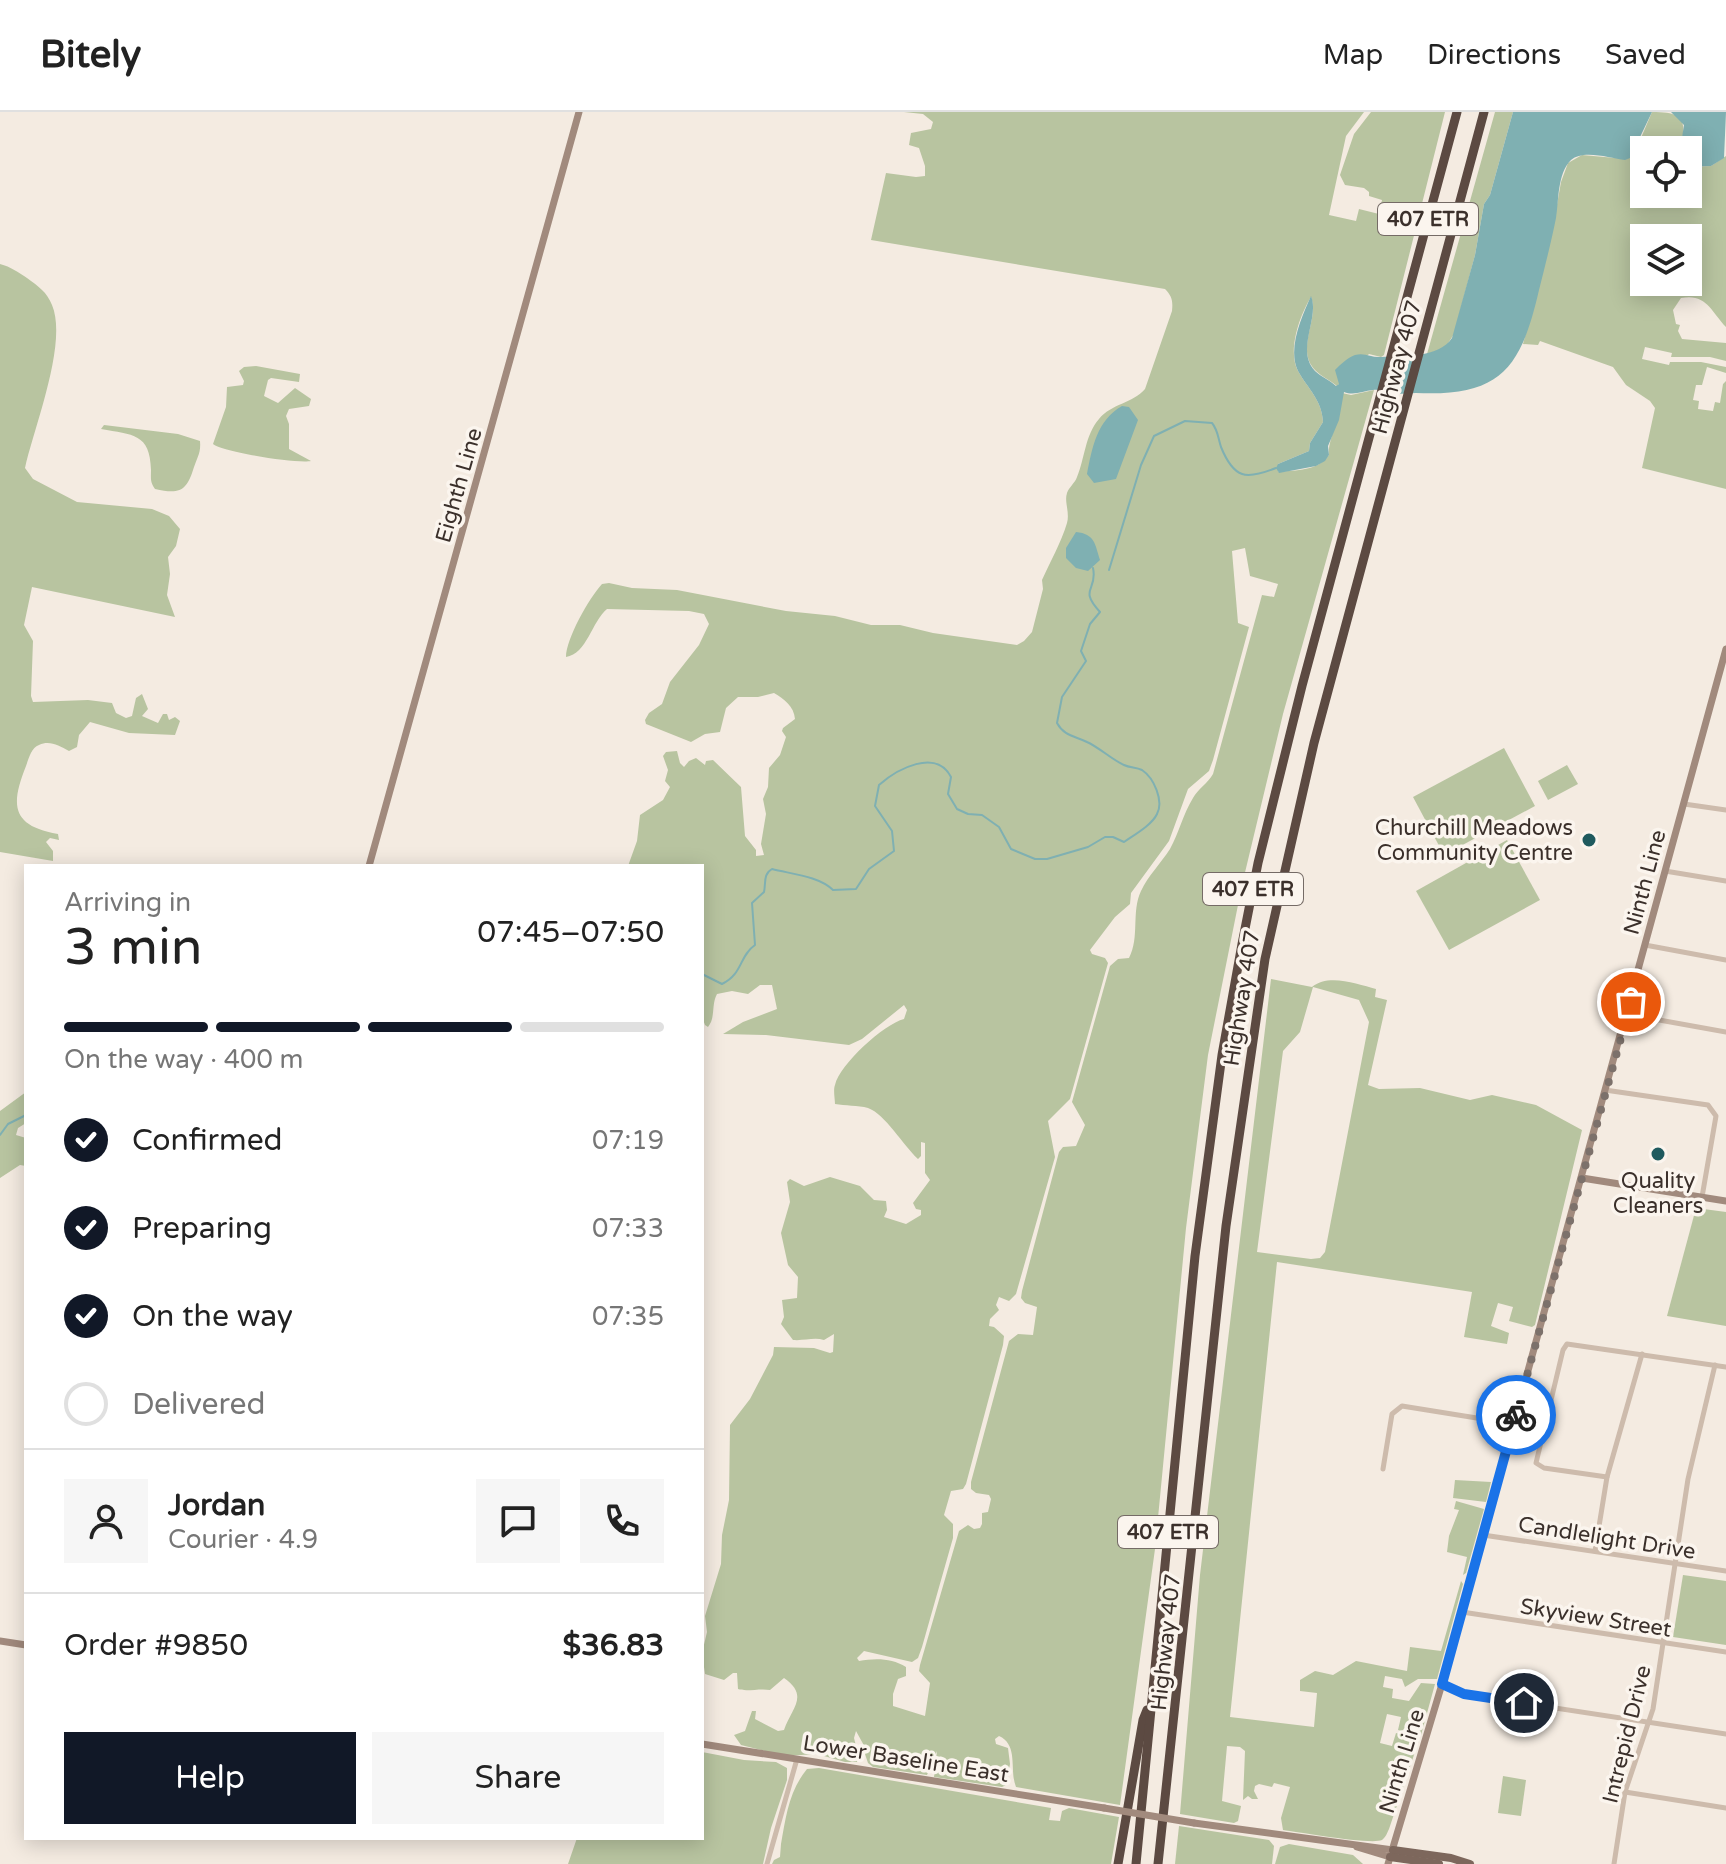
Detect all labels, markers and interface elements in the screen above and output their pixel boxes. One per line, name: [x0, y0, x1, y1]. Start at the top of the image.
text: Bitely: [40, 32, 141, 78]
text: Map: [1323, 38, 1383, 72]
text: Directions: [1427, 38, 1561, 72]
text: Saved: [1605, 38, 1686, 72]
map controls: [1630, 136, 1702, 296]
button: locate: [1630, 136, 1702, 208]
road number: 407 ETR: [1378, 203, 1478, 235]
button: layers: [1630, 224, 1702, 296]
street label: Highway 407: [1367, 298, 1427, 437]
street label: Eighth Line: [430, 425, 488, 546]
place label: Churchill Meadows Community Centre: [1375, 815, 1573, 866]
street label: Ninth Line: [1618, 827, 1671, 938]
marker: Churchill Meadows Community Centre: [1580, 831, 1598, 849]
road number: 407 ETR: [1203, 873, 1303, 905]
text: Arriving in: [64, 887, 191, 918]
text: 07:45–07:50: [477, 914, 664, 951]
text: 3 min: [64, 916, 203, 979]
street label: Highway 407: [1218, 928, 1266, 1068]
pin: [1597, 968, 1665, 1036]
icon: bag: [1609, 980, 1653, 1024]
text: On the way · 400 m: [64, 1044, 303, 1075]
icon: check: [64, 1118, 108, 1162]
text: Confirmed: [132, 1122, 283, 1159]
text: 07:19: [592, 1125, 664, 1156]
marker: Quality Cleaners: [1649, 1145, 1667, 1163]
place label: Quality Cleaners: [1613, 1168, 1703, 1219]
icon: check: [64, 1206, 108, 1250]
text: Preparing: [132, 1210, 272, 1247]
text: 07:33: [592, 1213, 664, 1244]
icon: check: [64, 1294, 108, 1338]
text: On the way: [132, 1298, 293, 1335]
text: 07:35: [592, 1301, 664, 1332]
courier: [1476, 1375, 1556, 1455]
text: Delivered: [132, 1386, 266, 1423]
icon: bike: [1494, 1393, 1538, 1437]
button: person: [64, 1479, 148, 1563]
button: chat: [476, 1479, 560, 1563]
button: phone: [580, 1479, 664, 1563]
text: Jordan: [168, 1487, 265, 1524]
street label: Candlelight Drive: [1516, 1511, 1697, 1565]
road number: 407 ETR: [1118, 1516, 1218, 1548]
text: Courier · 4.9: [168, 1524, 318, 1555]
street label: Highway 407: [1146, 1572, 1186, 1712]
street label: Skyview Street: [1518, 1593, 1673, 1643]
text: Order #9850: [64, 1627, 248, 1664]
text: $36.83: [563, 1627, 664, 1664]
street label: Intrepid Drive: [1597, 1663, 1657, 1806]
pin: [1490, 1669, 1558, 1737]
icon: home: [1502, 1681, 1546, 1725]
street label: Ninth Line: [1374, 1706, 1430, 1817]
street label: Lower Baseline East: [801, 1730, 1011, 1788]
button: Help: [64, 1732, 356, 1824]
button: Share: [372, 1732, 664, 1824]

